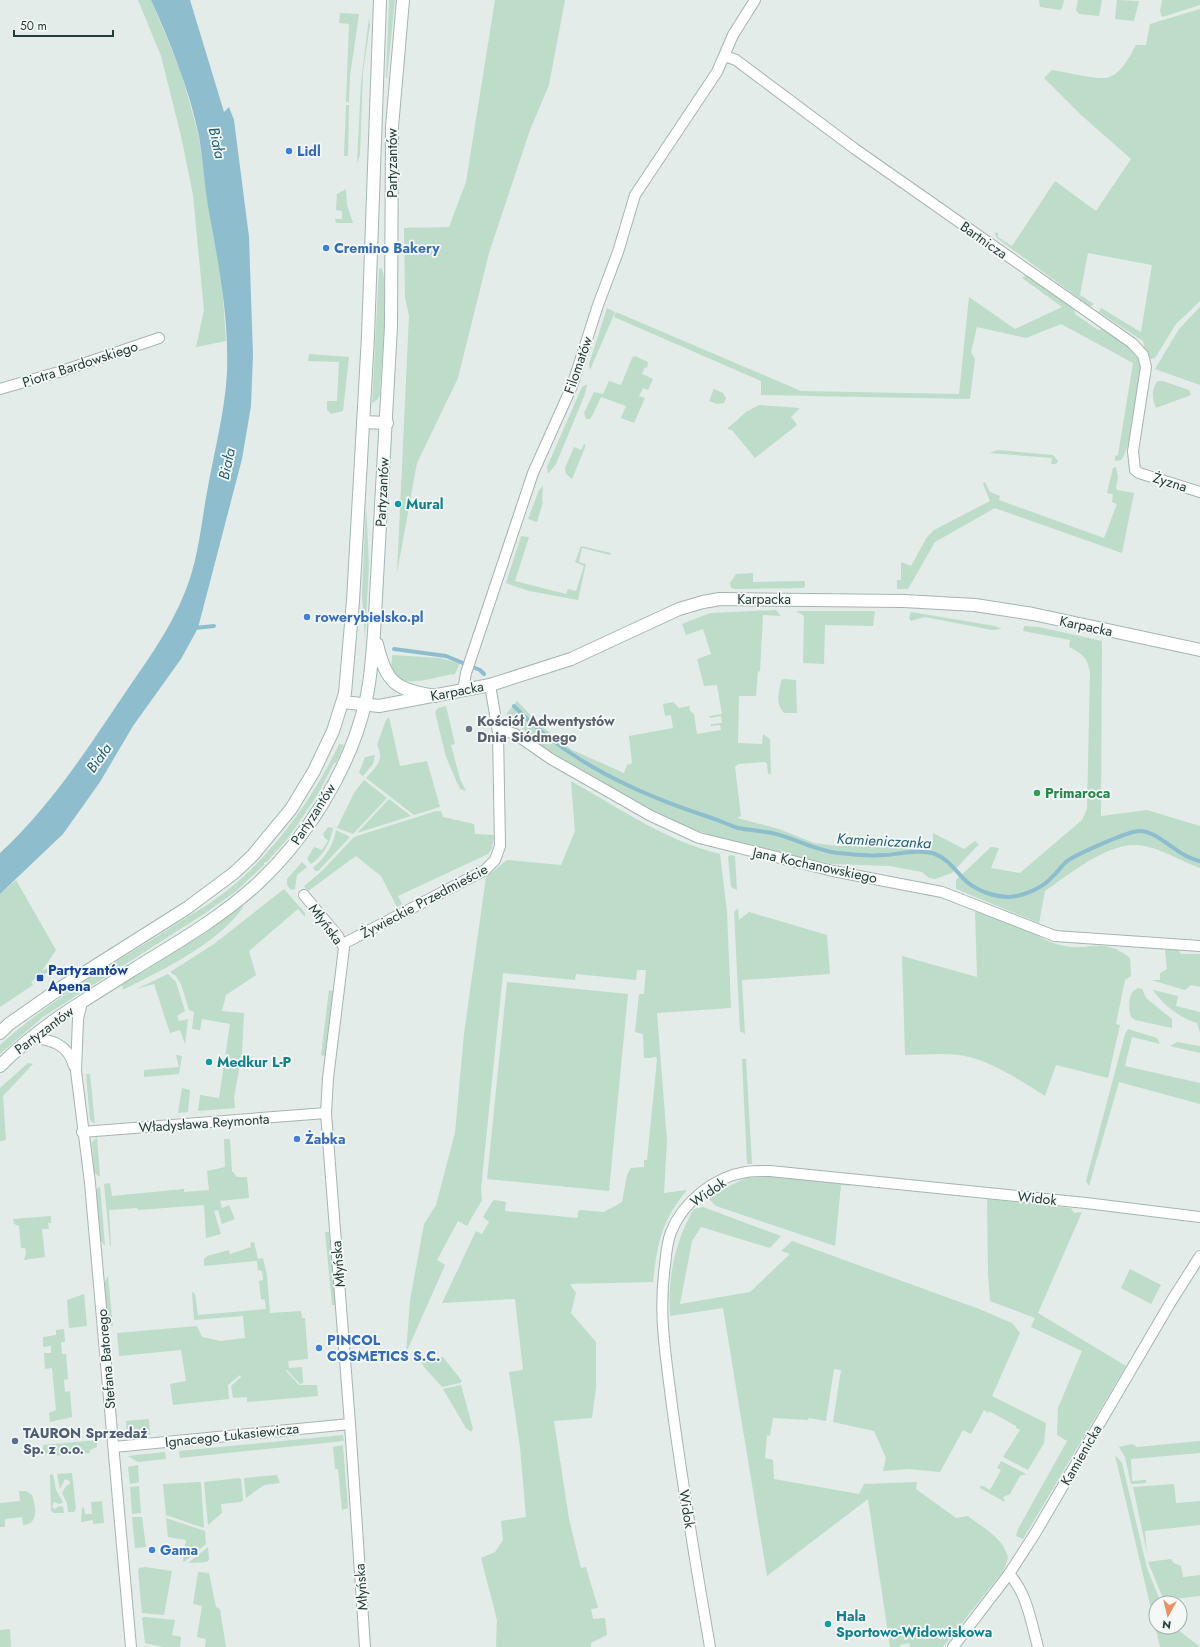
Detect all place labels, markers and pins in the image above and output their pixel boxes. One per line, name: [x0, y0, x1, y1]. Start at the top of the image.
place label: Lidl: [297, 141, 321, 161]
marker: Lidl: [284, 146, 294, 156]
place label: Cremino Bakery: [334, 238, 440, 258]
marker: Cremino Bakery: [321, 243, 331, 253]
place label: Mural: [406, 494, 444, 514]
marker: Mural: [393, 499, 403, 509]
place label: rowerybielsko.pl: [315, 607, 424, 627]
marker: rowerybielsko.pl: [302, 612, 312, 622]
place label: Kościół Adwentystów Dnia Siódmego: [477, 711, 615, 747]
marker: Kościół Adwentystów Dnia Siódmego: [464, 724, 474, 734]
place label: Primaroca: [1045, 783, 1110, 803]
marker: Primaroca: [1032, 788, 1042, 798]
place label: Partyzantów Apena: [47, 960, 128, 996]
marker: Partyzantów Apena: [35, 973, 45, 983]
place label: Medkur L-P: [217, 1052, 292, 1072]
marker: Medkur L-P: [204, 1057, 214, 1067]
place label: Żabka: [305, 1129, 346, 1149]
marker: Żabka: [292, 1134, 302, 1144]
place label: PINCOL COSMETICS S.C.: [327, 1330, 440, 1366]
marker: PINCOL COSMETICS S.C.: [314, 1343, 324, 1353]
place label: TAURON Sprzedaż Sp. z o.o.: [23, 1423, 148, 1459]
marker: TAURON Sprzedaż Sp. z o.o.: [10, 1436, 20, 1446]
place label: Gama: [160, 1540, 198, 1560]
marker: Gama: [147, 1545, 157, 1555]
place label: Hala Sportowo-Widowiskowa: [836, 1606, 992, 1642]
marker: Hala Sportowo-Widowiskowa: [823, 1619, 833, 1629]

